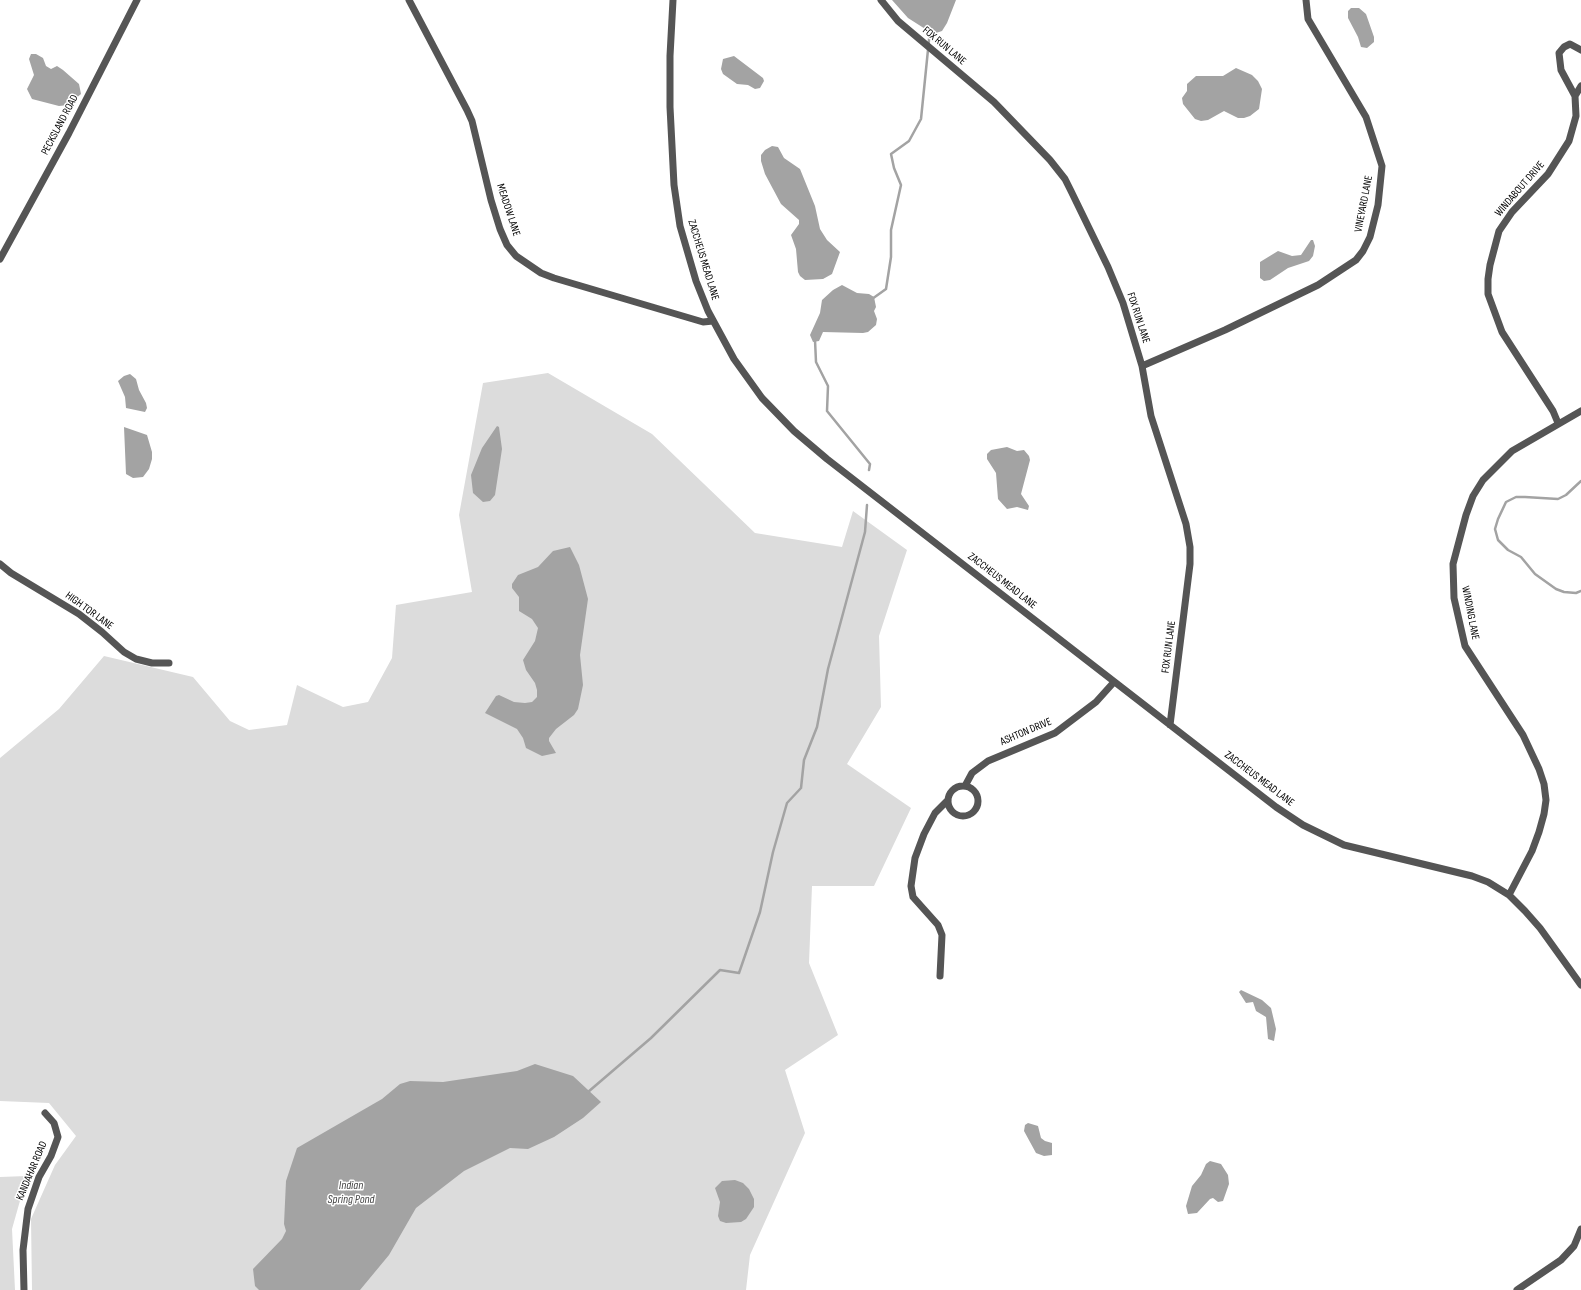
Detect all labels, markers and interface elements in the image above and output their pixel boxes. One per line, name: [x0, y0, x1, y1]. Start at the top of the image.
street label: FOX RUN LANE: [920, 24, 968, 68]
street label: PECKSLAND ROAD: [39, 93, 81, 157]
street label: WINDABOUT DRIVE: [1492, 159, 1548, 219]
street label: VINEYARD LANE: [1352, 175, 1376, 233]
street label: MEADOW LANE: [493, 182, 523, 238]
street label: ZACCHEUS MEAD LANE: [684, 218, 722, 302]
street label: FOX RUN LANE: [1124, 291, 1152, 345]
street label: ZACCHEUS MEAD LANE: [965, 550, 1039, 612]
street label: WINDING LANE: [1458, 585, 1482, 641]
street label: HIGH TOR LANE: [62, 589, 116, 633]
street label: FOX RUN LANE: [1159, 620, 1179, 674]
street label: ASHTON DRIVE: [998, 715, 1054, 749]
street label: ZACCHEUS MEAD LANE: [1222, 749, 1296, 809]
street label: KANDAHAR ROAD: [14, 1139, 50, 1203]
water label: Indian Spring Pond: [328, 1179, 374, 1207]

